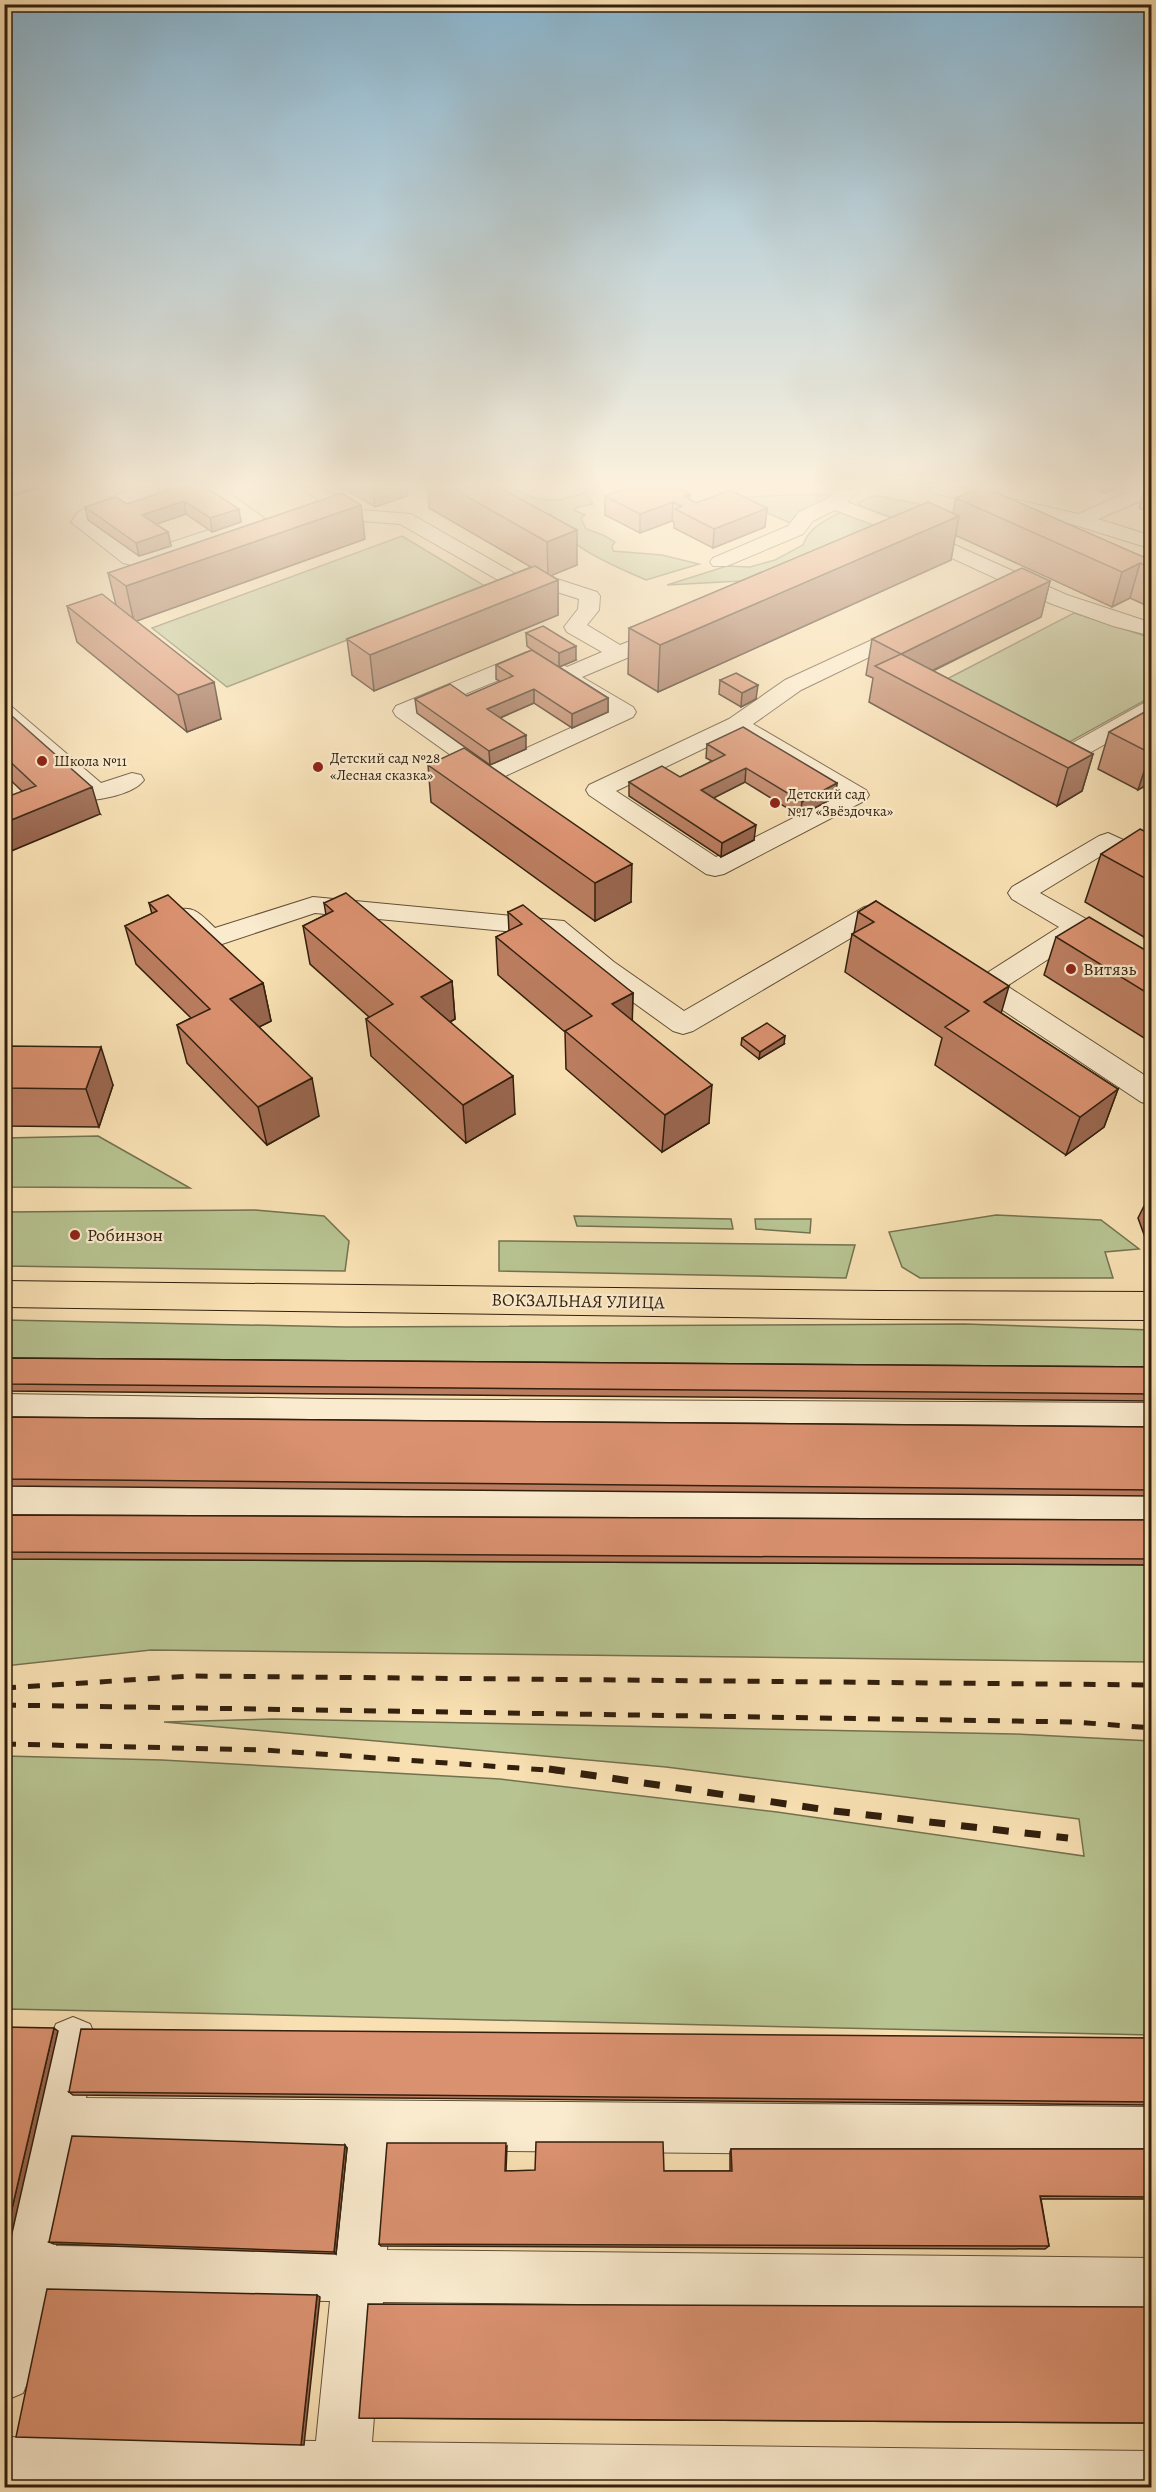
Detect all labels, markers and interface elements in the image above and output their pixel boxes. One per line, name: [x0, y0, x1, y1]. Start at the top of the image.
place label: Детский сад №28 «Лесная сказка»: [330, 748, 440, 785]
place label: Школа №11: [54, 751, 127, 771]
marker: Школа №11: [35, 754, 49, 768]
marker: Детский сад №28 «Лесная сказка»: [311, 760, 325, 774]
place label: Детский сад №17 «Звёздочка»: [787, 784, 894, 821]
marker: Детский сад №17 «Звёздочка»: [768, 796, 782, 810]
place label: Витязь: [1083, 957, 1137, 981]
marker: Витязь: [1064, 962, 1078, 976]
place label: Робинзон: [87, 1223, 163, 1247]
marker: Робинзон: [68, 1228, 82, 1242]
street label: ВОКЗАЛЬНАЯ УЛИЦА: [491, 1287, 665, 1315]

